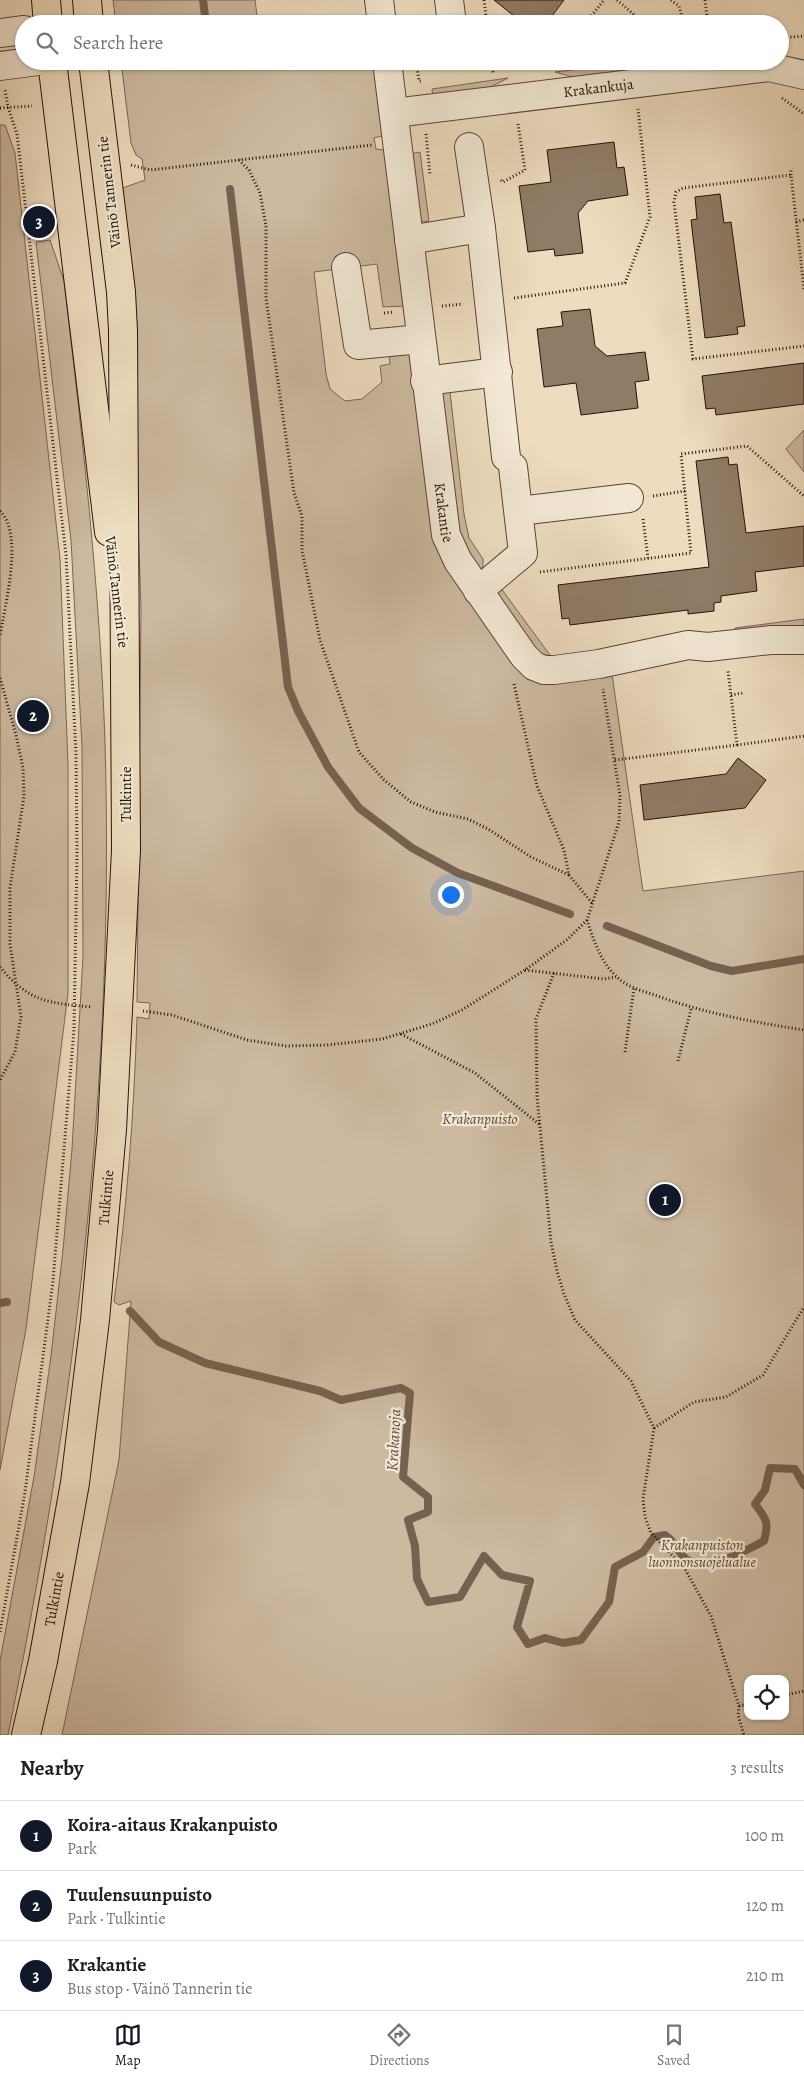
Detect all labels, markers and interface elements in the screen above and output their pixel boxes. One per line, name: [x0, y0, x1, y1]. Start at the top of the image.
search box: [15, 15, 789, 70]
icon: search: [33, 29, 61, 57]
text: Search here: [73, 30, 163, 56]
street label: Krakankuja: [562, 74, 635, 102]
street label: Väinö Tannerin tie: [92, 135, 126, 250]
pin: 3: [23, 203, 55, 241]
street label: Krakantie: [430, 481, 458, 546]
street label: Väinö Tannerin tie: [100, 534, 134, 649]
pin: 2: [17, 697, 49, 735]
street label: Tulkintie: [116, 766, 136, 822]
your location: [438, 882, 464, 908]
park label: Krakanpuisto: [442, 1109, 518, 1129]
street label: Tulkintie: [94, 1169, 118, 1226]
pin: 1: [649, 1181, 681, 1219]
water label: Krakanoja: [381, 1408, 407, 1472]
park label: Krakanpuiston luonnonsuojelualue: [648, 1535, 756, 1572]
street label: Tulkintie: [39, 1570, 69, 1628]
map controls: [744, 1675, 789, 1720]
button: locate: [744, 1675, 789, 1720]
text: Nearby: [20, 1754, 83, 1782]
text: 3 results: [730, 1757, 784, 1779]
text: Koira-aitaus Krakanpuisto: [67, 1812, 278, 1838]
text: 1: [33, 1825, 39, 1847]
text: 100 m: [745, 1825, 784, 1847]
text: Park: [67, 1838, 97, 1860]
text: Tuulensuunpuisto: [67, 1882, 212, 1908]
text: 2: [32, 1895, 40, 1917]
text: 120 m: [746, 1895, 784, 1917]
text: Park · Tulkintie: [67, 1908, 166, 1930]
text: Krakantie: [67, 1952, 146, 1978]
text: 3: [33, 1965, 39, 1987]
text: 210 m: [746, 1965, 784, 1987]
text: Bus stop · Väinö Tannerin tie: [67, 1978, 252, 2000]
tab: Map: [114, 2021, 142, 2070]
tab: Directions: [369, 2021, 429, 2070]
tab: Saved: [657, 2021, 690, 2070]

